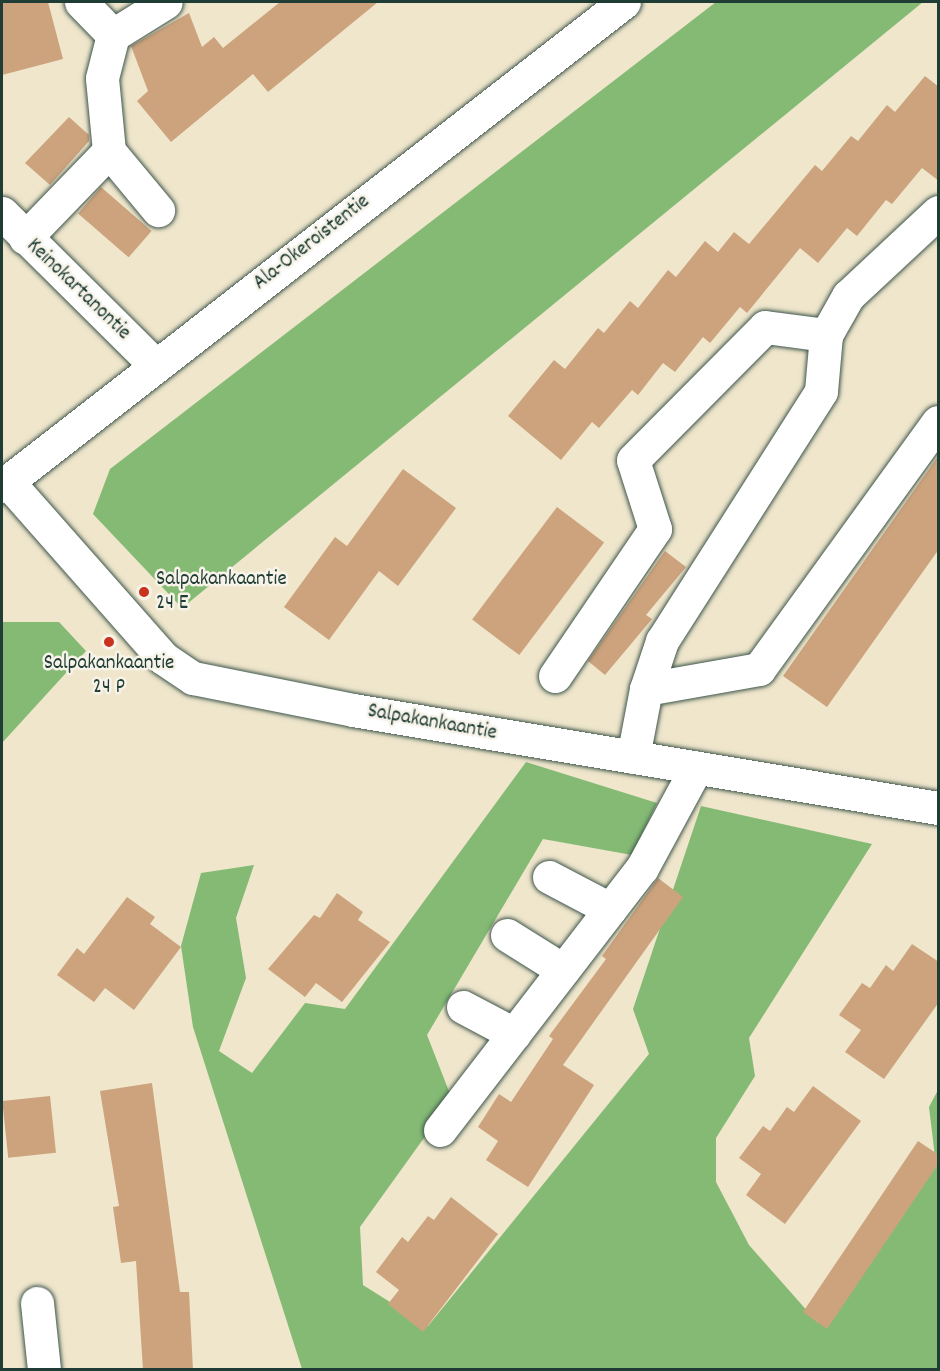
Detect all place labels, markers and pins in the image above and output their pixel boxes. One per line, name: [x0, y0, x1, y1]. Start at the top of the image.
place label: Salpakankaantie 24 E: [156, 567, 287, 617]
marker: Salpakankaantie 24 E: [137, 585, 151, 599]
marker: Salpakankaantie 24 P: [102, 635, 116, 649]
place label: Salpakankaantie 24 P: [44, 651, 174, 701]

